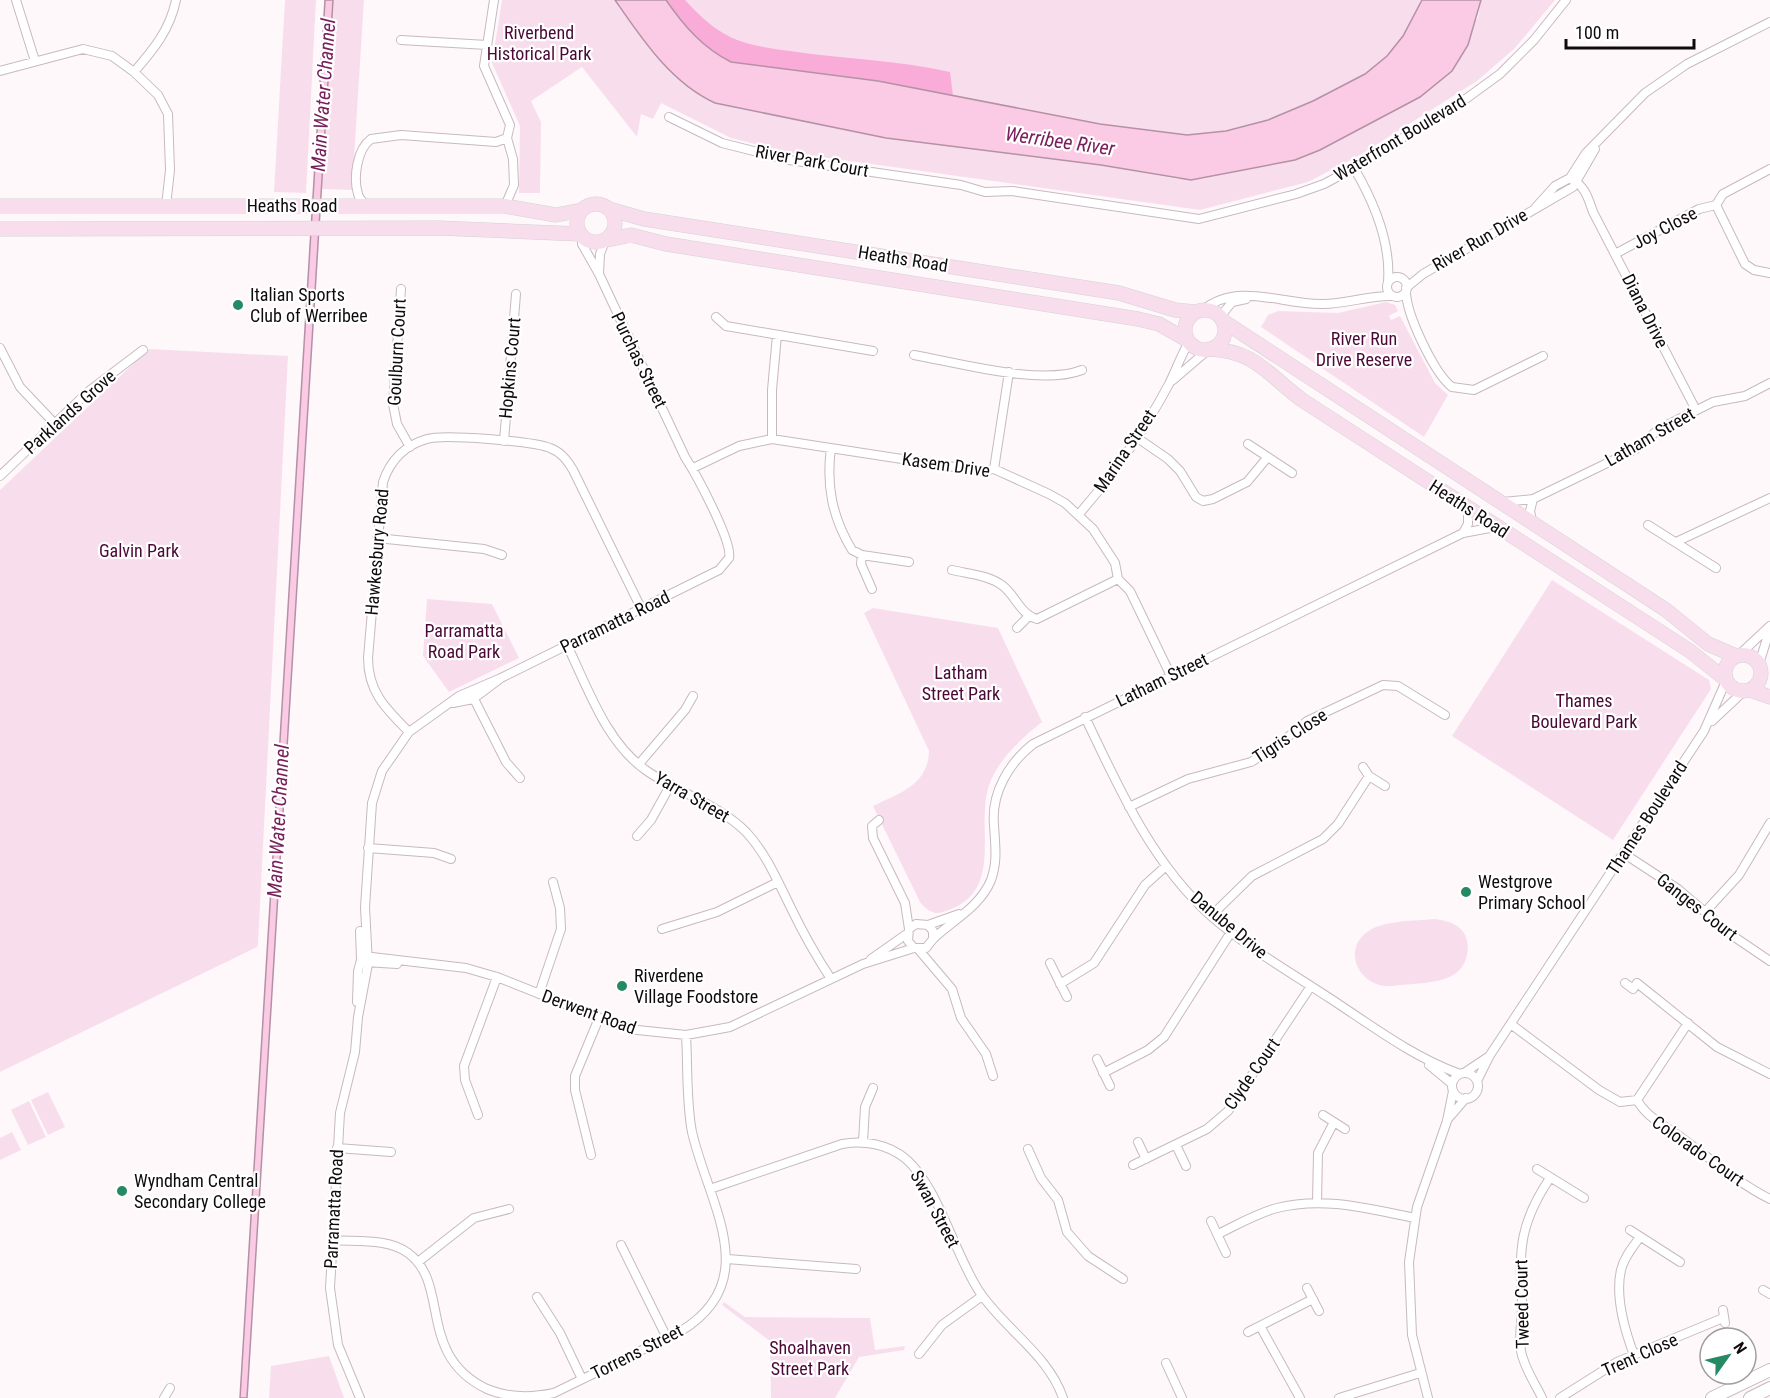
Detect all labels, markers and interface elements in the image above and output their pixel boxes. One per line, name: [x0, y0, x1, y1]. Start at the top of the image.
scale bar: [1566, 12, 1694, 50]
water label: Main Water Channel: [306, 17, 340, 172]
park label: Riverbend Historical Park: [487, 22, 591, 64]
text: 100 m: [1575, 22, 1619, 43]
street label: Waterfront Boulevard: [1330, 90, 1469, 185]
water label: Werribee River: [1004, 121, 1117, 161]
street label: River Park Court: [754, 140, 870, 181]
street label: Heaths Road: [247, 195, 337, 216]
street label: Joy Close: [1629, 202, 1700, 253]
street label: River Run Drive: [1428, 204, 1531, 275]
street label: Heaths Road: [857, 241, 950, 276]
street label: Diana Drive: [1618, 270, 1673, 351]
place label: Italian Sports Club of Werribee: [250, 284, 368, 326]
marker: Italian Sports Club of Werribee: [231, 298, 245, 312]
street label: Goulburn Court: [383, 298, 410, 406]
street label: Purchas Street: [607, 308, 672, 411]
street label: Hopkins Court: [495, 316, 524, 419]
park label: River Run Drive Reserve: [1316, 328, 1412, 370]
street label: Parklands Grove: [20, 365, 120, 458]
street label: Latham Street: [1601, 403, 1698, 471]
street label: Marina Street: [1089, 405, 1160, 496]
street label: Kasem Drive: [901, 448, 991, 481]
street label: Heaths Road: [1426, 475, 1513, 542]
street label: Hawkesbury Road: [361, 488, 392, 616]
park label: Galvin Park: [99, 540, 179, 561]
street label: Parramatta Road: [556, 586, 673, 657]
park label: Parramatta Road Park: [424, 620, 504, 662]
street label: Latham Street: [1112, 648, 1211, 711]
park label: Latham Street Park: [922, 662, 1000, 704]
park label: Thames Boulevard Park: [1531, 690, 1637, 732]
street label: Tigris Close: [1249, 704, 1331, 767]
water label: Main Water Channel: [262, 743, 294, 898]
street label: Thames Boulevard: [1602, 757, 1691, 879]
street label: Yarra Street: [651, 767, 733, 826]
street label: Ganges Court: [1653, 869, 1742, 945]
place label: Westgrove Primary School: [1478, 871, 1586, 913]
marker: Westgrove Primary School: [1459, 885, 1473, 899]
street label: Danube Drive: [1187, 886, 1272, 963]
place label: Riverdene Village Foodstore: [634, 965, 758, 1007]
marker: Riverdene Village Foodstore: [615, 979, 629, 993]
street label: Derwent Road: [539, 985, 639, 1038]
street label: Clyde Court: [1219, 1034, 1284, 1113]
street label: Colorado Court: [1648, 1111, 1748, 1190]
street label: Parramatta Road: [320, 1149, 347, 1269]
street label: Swan Street: [906, 1166, 965, 1251]
place label: Wyndham Central Secondary College: [134, 1170, 266, 1212]
marker: Wyndham Central Secondary College: [115, 1184, 129, 1198]
street label: Tweed Court: [1510, 1259, 1533, 1349]
street label: Torrens Street: [587, 1319, 686, 1384]
north arrow: [1698, 1326, 1758, 1386]
street label: Trent Close: [1599, 1329, 1681, 1381]
park label: Shoalhaven Street Park: [769, 1337, 851, 1379]
text: N: [1729, 1339, 1751, 1357]

